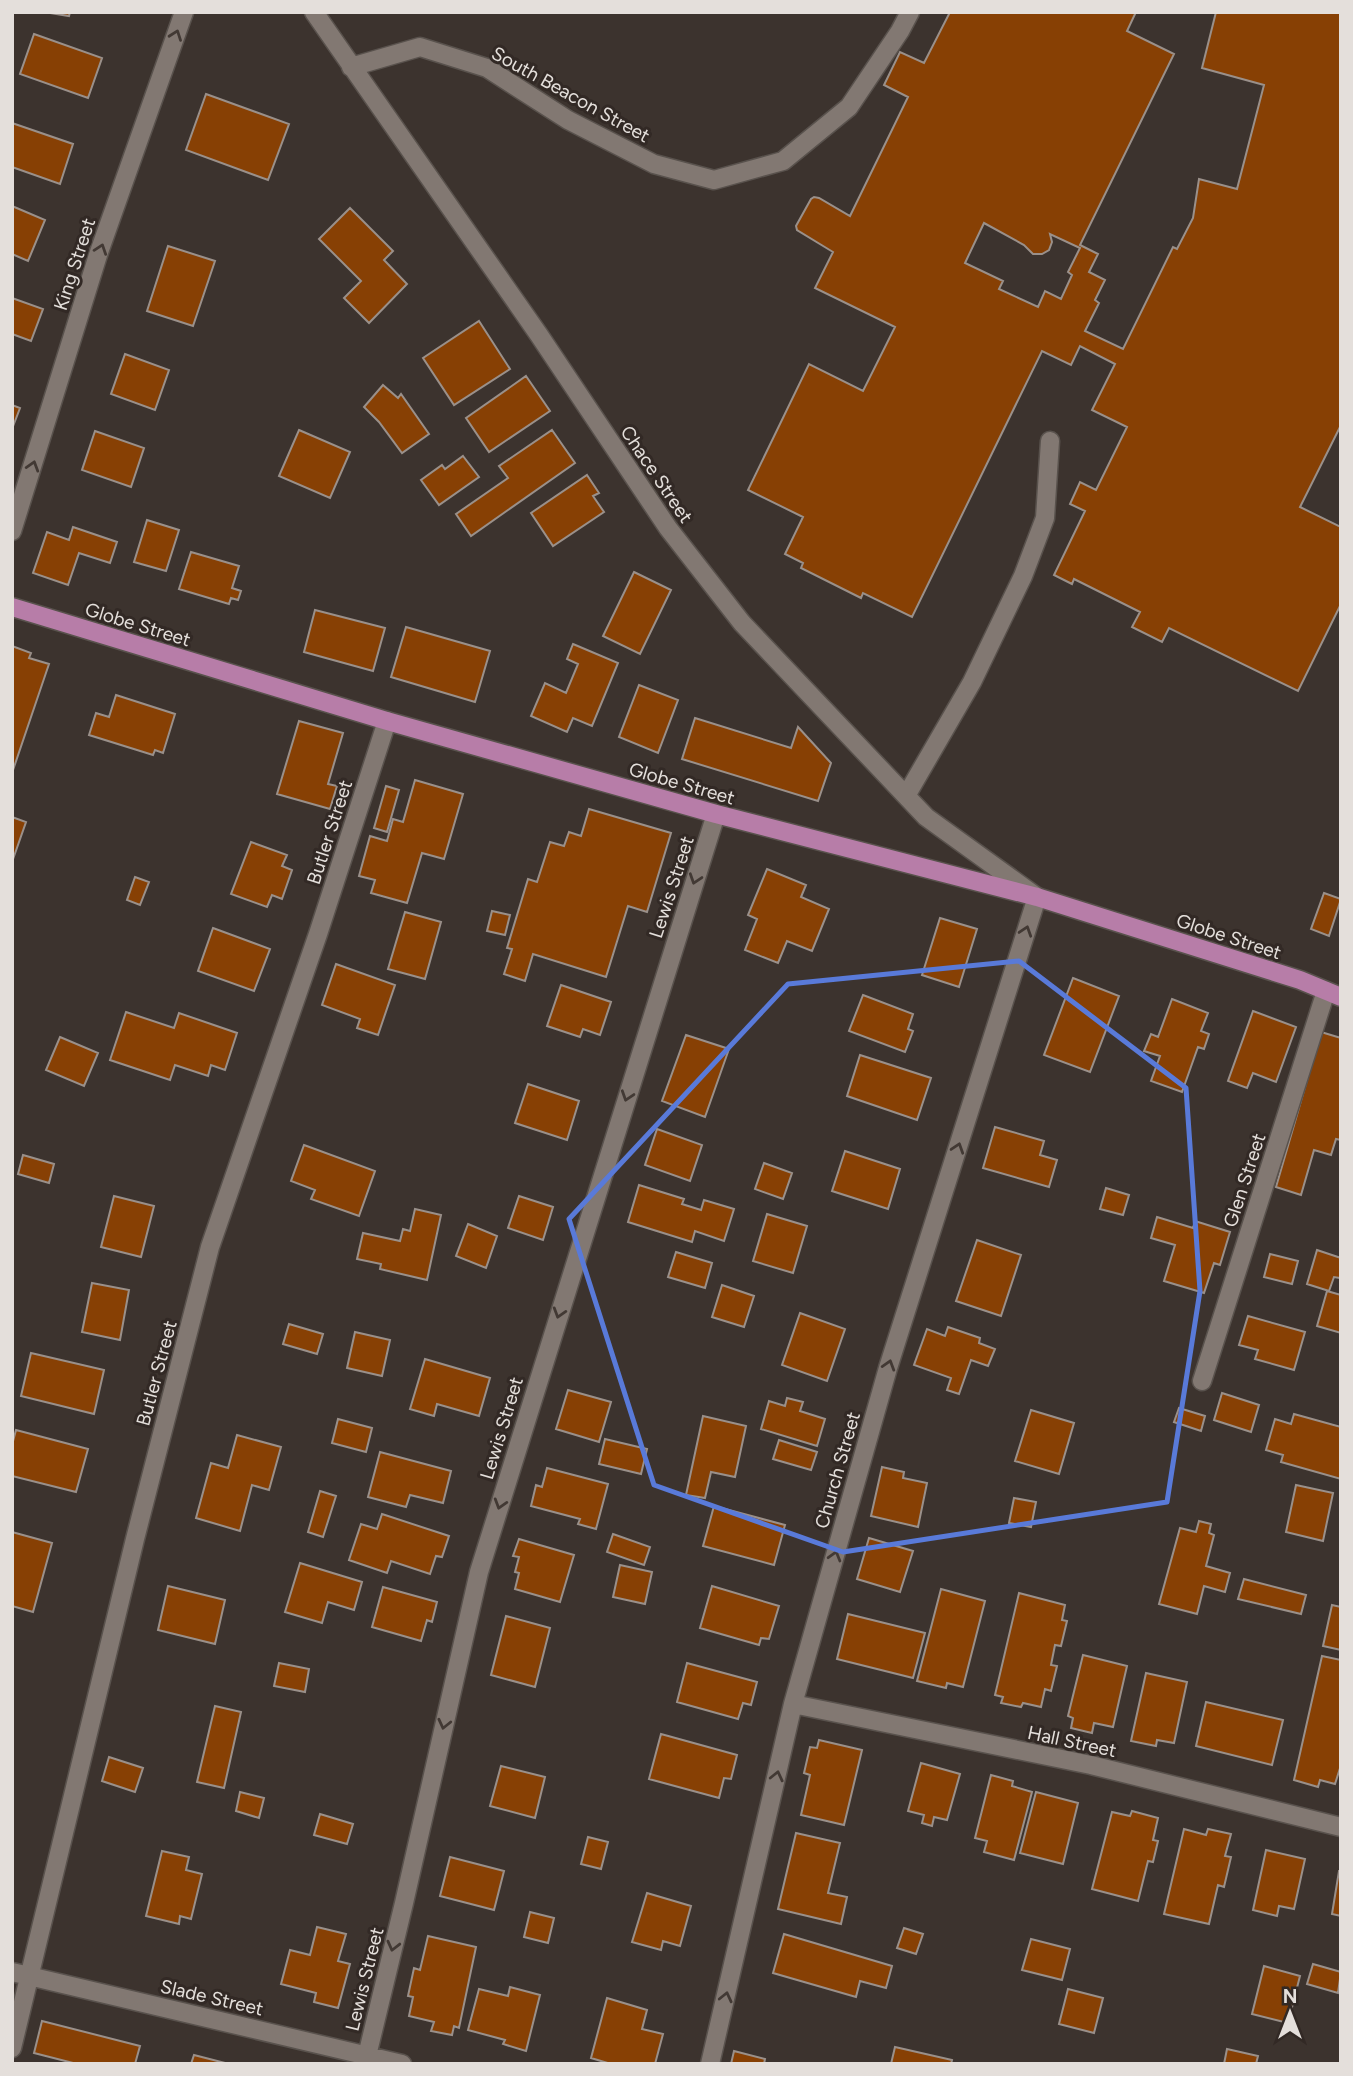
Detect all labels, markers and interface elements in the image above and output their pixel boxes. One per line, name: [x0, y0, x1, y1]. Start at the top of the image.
one-way arrow: [168, 29, 182, 41]
street label: South Beacon Street: [488, 41, 654, 147]
street label: King Street: [49, 215, 100, 313]
one-way arrow: [93, 244, 107, 256]
street label: Chace Street: [616, 421, 698, 527]
one-way arrow: [24, 461, 39, 473]
street label: Globe Street: [82, 598, 193, 651]
street label: Globe Street: [626, 757, 737, 810]
street label: Butler Street: [302, 777, 357, 887]
street label: Lewis Street: [644, 833, 699, 941]
one-way arrow: [689, 873, 704, 885]
street label: Globe Street: [1173, 909, 1284, 964]
one-way arrow: [1018, 926, 1033, 938]
one-way arrow: [620, 1090, 635, 1102]
street label: Glen Street: [1218, 1130, 1270, 1230]
one-way arrow: [949, 1142, 964, 1154]
one-way arrow: [552, 1307, 567, 1319]
street label: Butler Street: [131, 1318, 182, 1428]
one-way arrow: [880, 1359, 895, 1371]
street label: Lewis Street: [475, 1374, 528, 1482]
street label: Church Street: [810, 1409, 865, 1531]
one-way arrow: [493, 1497, 508, 1509]
one-way arrow: [827, 1550, 841, 1562]
one-way arrow: [438, 1718, 453, 1730]
street label: Hall Street: [1025, 1721, 1118, 1762]
one-way arrow: [768, 1770, 783, 1782]
street label: Lewis Street: [340, 1925, 388, 2033]
one-way arrow: [387, 1940, 402, 1952]
street label: Slade Street: [158, 1974, 266, 2020]
north arrow: [1255, 1978, 1325, 2048]
text: N: [1283, 1985, 1297, 2008]
one-way arrow: [717, 1991, 732, 2003]

